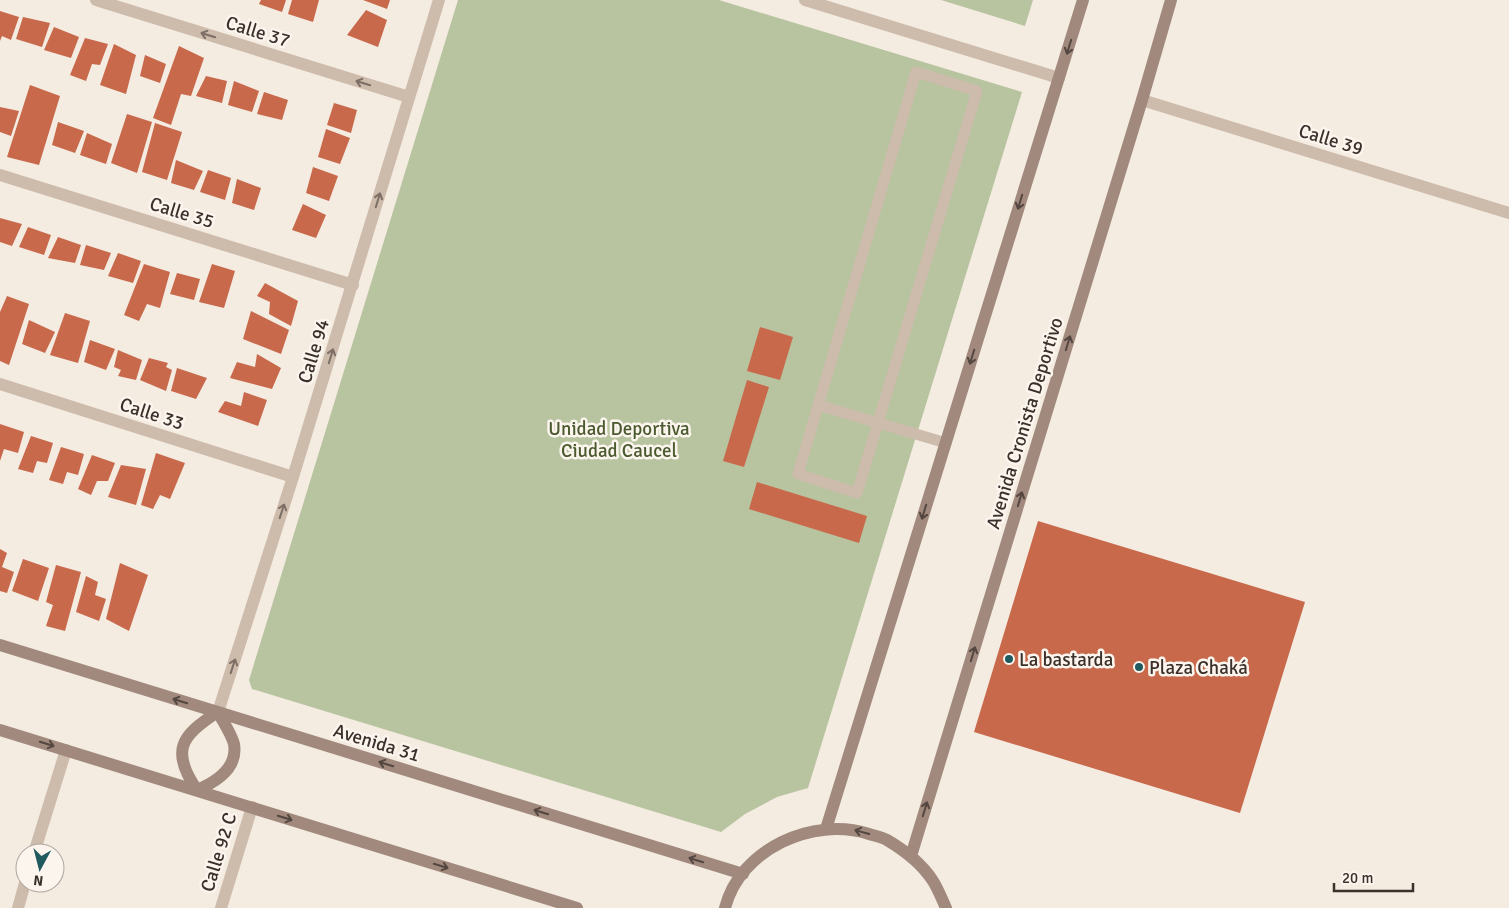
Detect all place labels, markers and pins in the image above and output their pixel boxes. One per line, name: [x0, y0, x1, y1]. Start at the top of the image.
place label: La bastarda: [1019, 648, 1113, 672]
marker: La bastarda: [1003, 653, 1015, 665]
place label: Plaza Chaká: [1149, 656, 1248, 680]
marker: Plaza Chaká: [1133, 661, 1145, 673]

